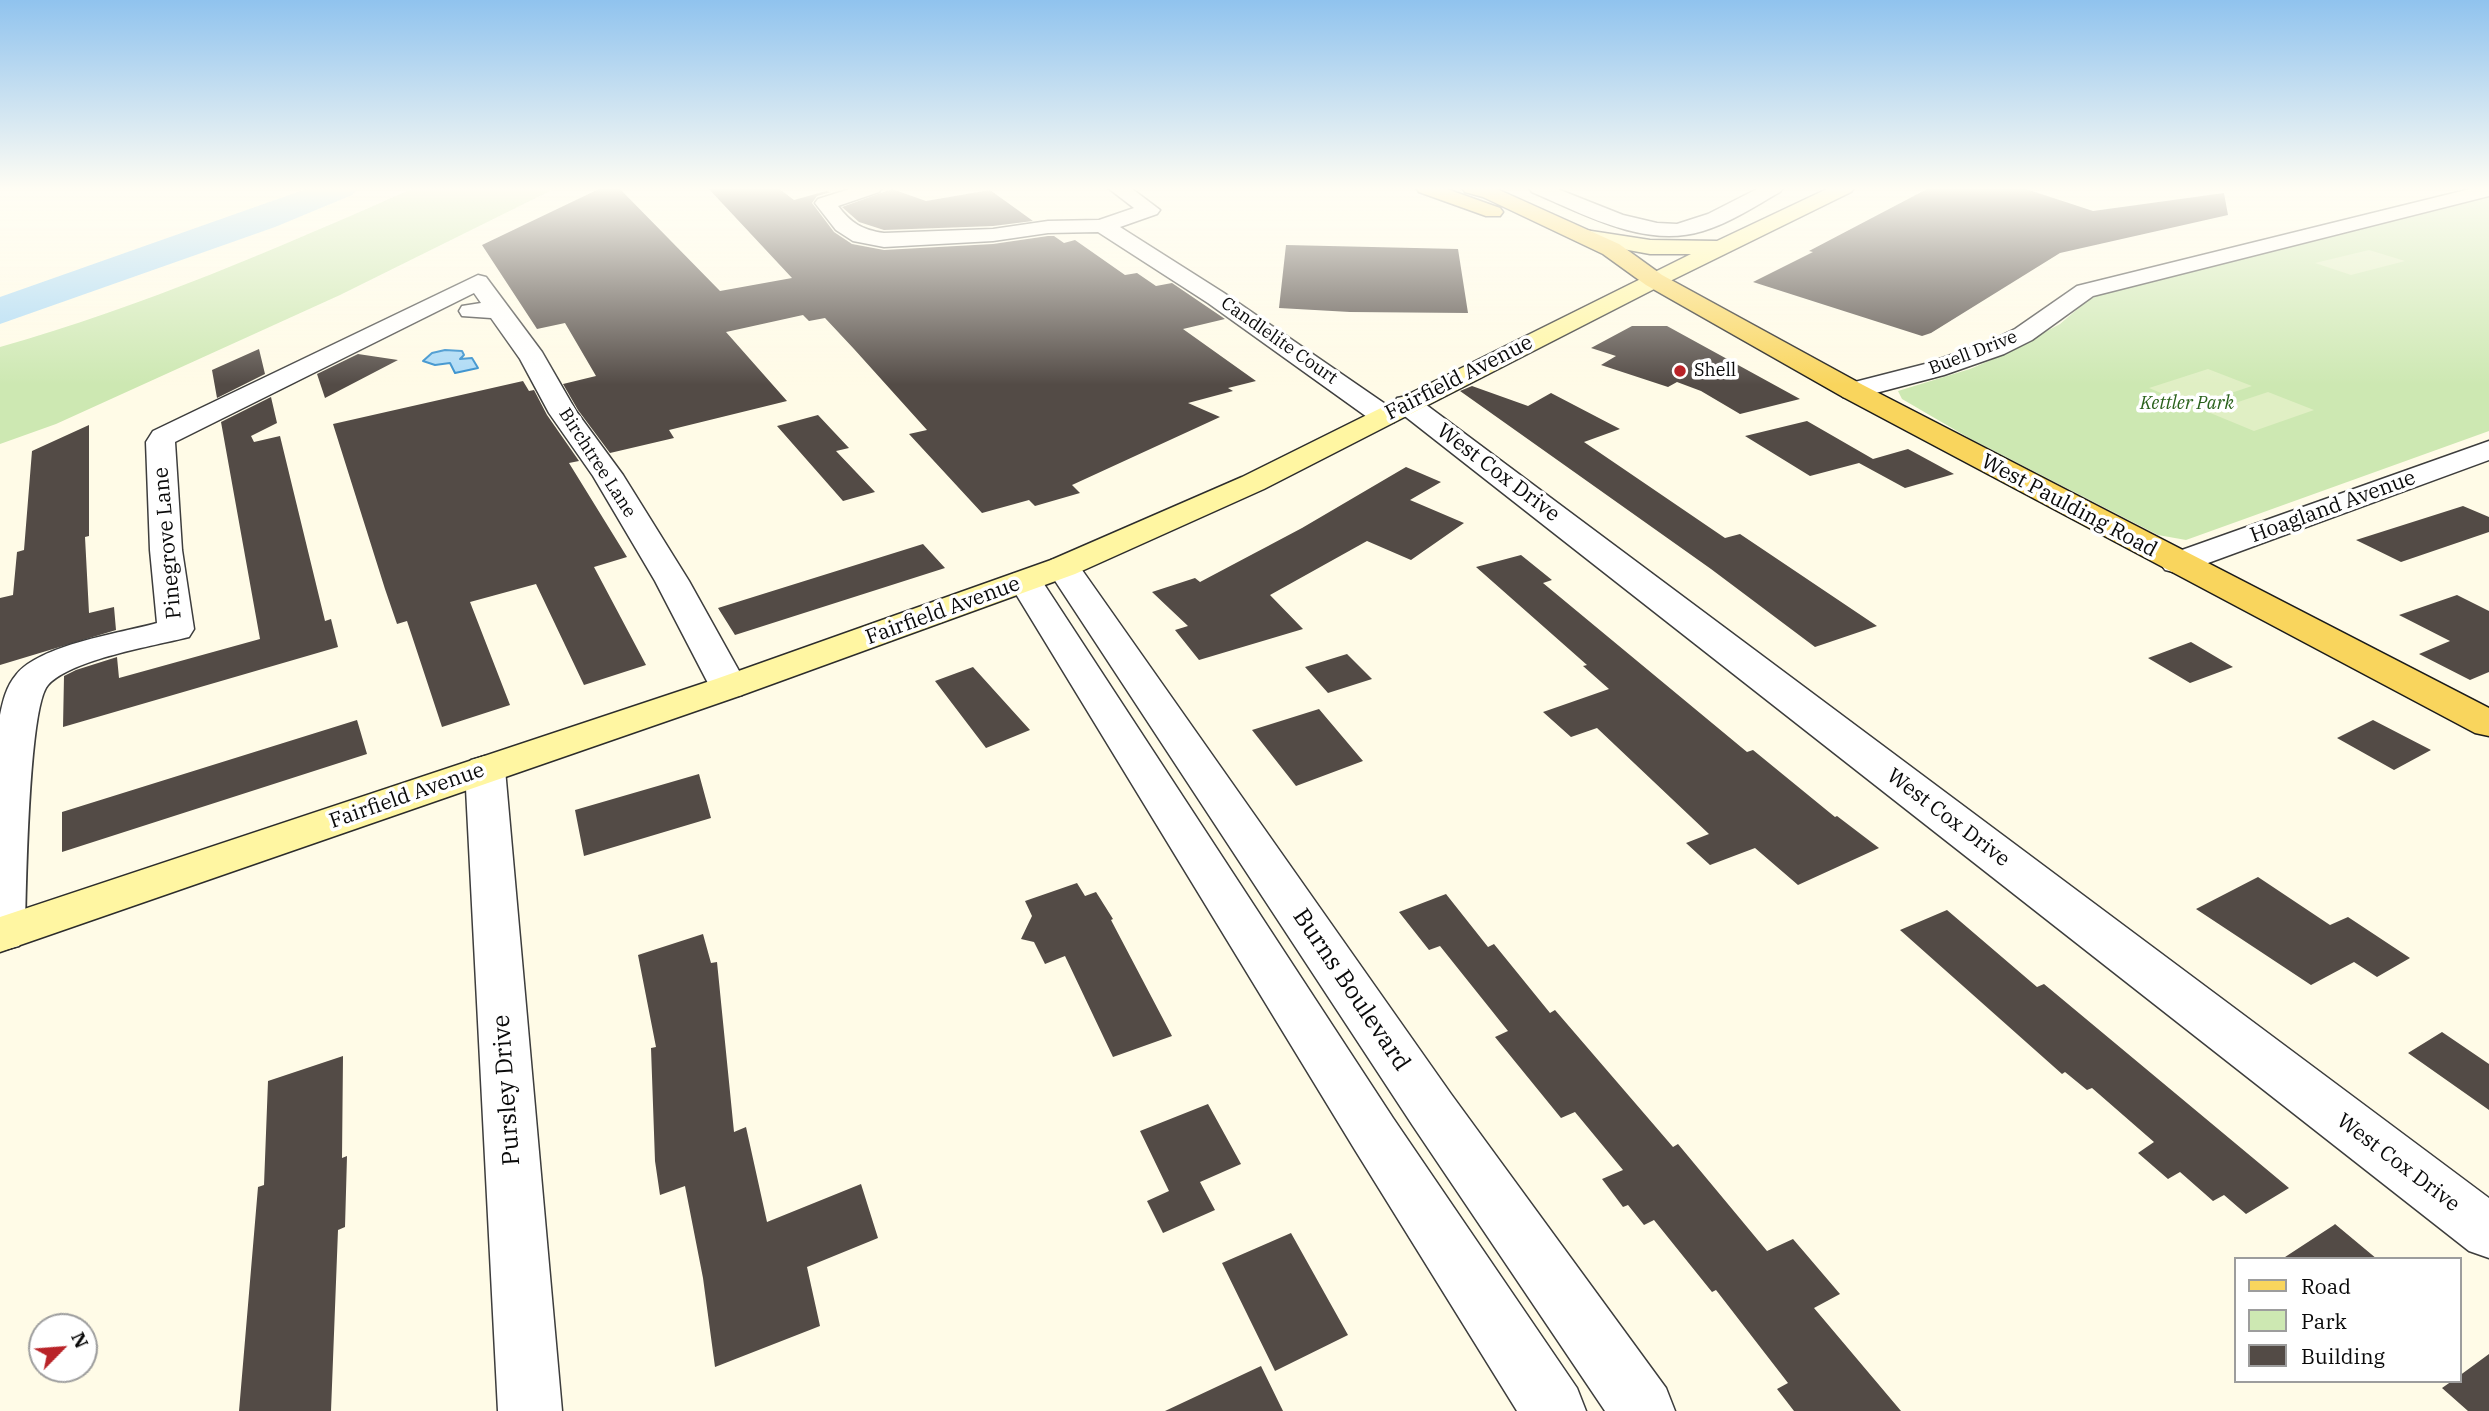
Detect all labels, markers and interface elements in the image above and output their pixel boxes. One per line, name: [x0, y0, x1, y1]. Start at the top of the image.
street label: Candlelite Court: [1217, 293, 1341, 389]
street label: Buell Drive: [1926, 326, 2020, 380]
street label: Fairfield Avenue: [1381, 330, 1537, 426]
place label: Shell: [1694, 360, 1736, 382]
marker: Shell: [1672, 363, 1688, 379]
park label: Kettler Park: [2140, 393, 2234, 415]
street label: Birchtree Lane: [554, 404, 640, 522]
street label: West Cox Drive: [1431, 419, 1565, 527]
street label: West Paulding Road: [1977, 449, 2161, 563]
street label: Hoagland Avenue: [2247, 465, 2419, 549]
street label: Pinegrove Lane: [149, 466, 187, 620]
street label: Fairfield Avenue: [862, 571, 1024, 651]
street label: Fairfield Avenue: [326, 758, 488, 834]
street label: West Cox Drive: [1881, 764, 2015, 872]
street label: Burns Boulevard: [1286, 903, 1416, 1077]
street label: Pursley Drive: [487, 1014, 527, 1166]
street label: West Cox Drive: [2331, 1109, 2465, 1217]
legend: [2234, 1257, 2461, 1383]
text: Road: [2301, 1272, 2351, 1300]
text: Park: [2301, 1307, 2347, 1335]
north arrow: [28, 1313, 98, 1383]
text: N: [66, 1328, 94, 1352]
text: Building: [2301, 1342, 2385, 1370]

